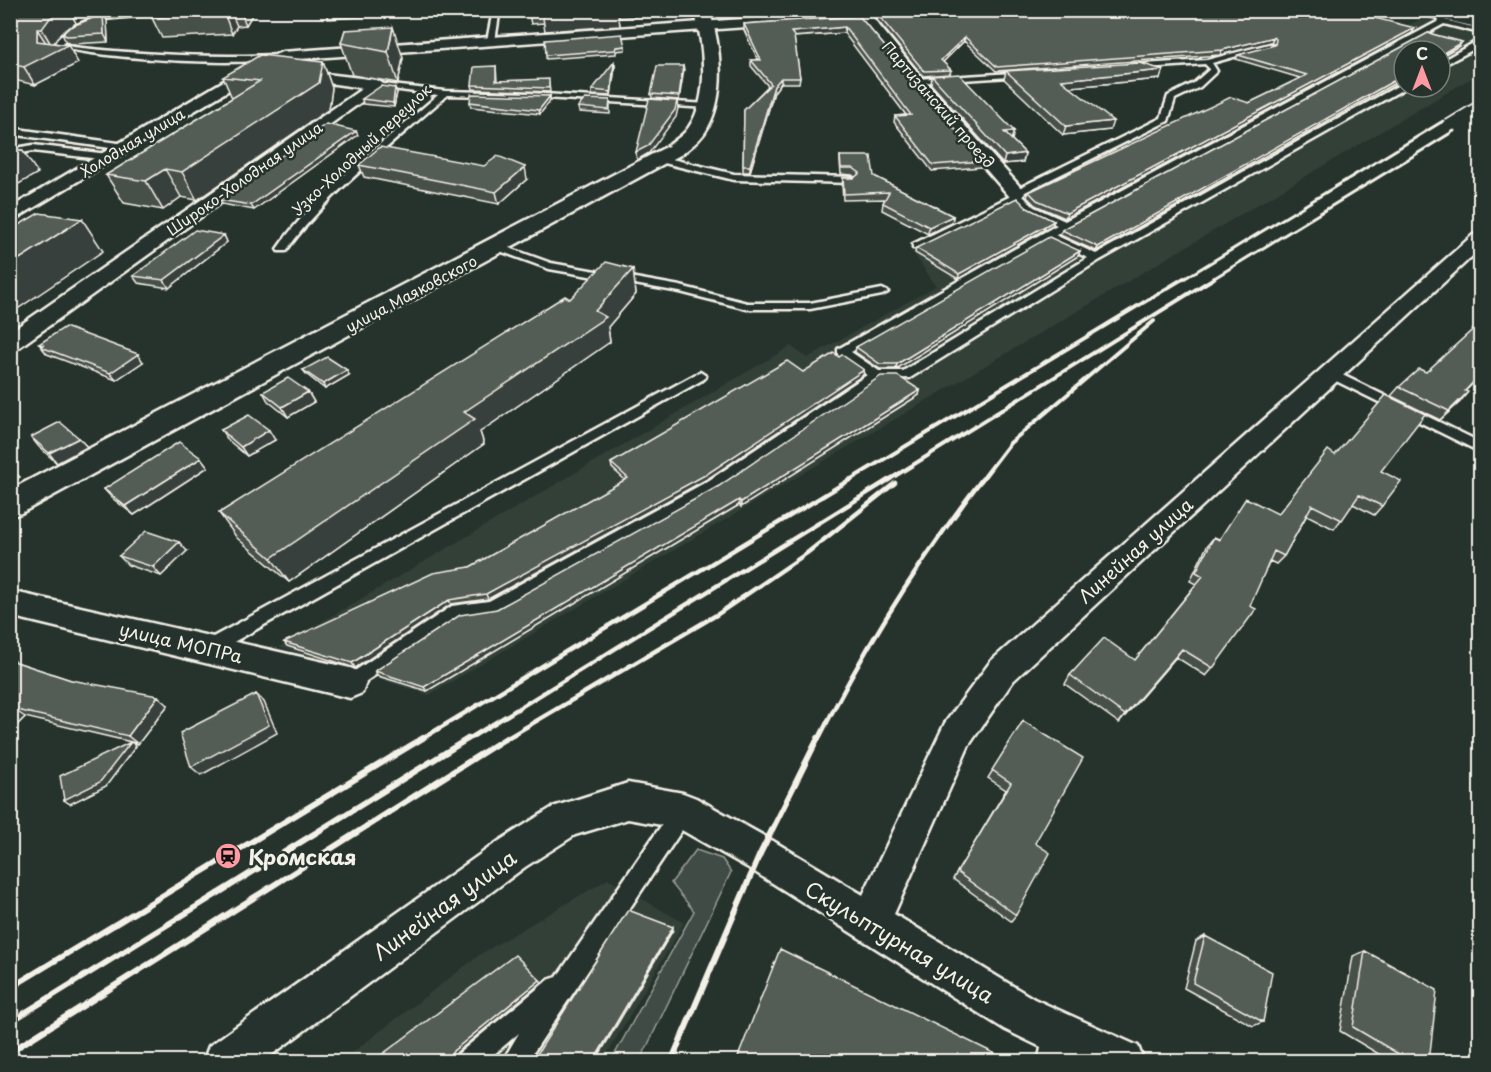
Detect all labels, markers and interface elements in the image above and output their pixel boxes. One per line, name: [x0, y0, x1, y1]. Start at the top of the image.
street label: Партизанский проезд: [877, 35, 1001, 173]
north arrow: [1392, 39, 1452, 99]
text: С: [1416, 41, 1428, 65]
street label: Узко-Холодный переулок: [286, 78, 436, 220]
street label: Холодная улица: [75, 101, 189, 182]
street label: Широко-Холодная улица: [162, 115, 327, 241]
street label: улица Маяковского: [341, 249, 481, 337]
street label: Линейная улица: [1072, 491, 1199, 609]
street label: улица МОПРа: [117, 615, 246, 669]
place label: Кромская: [248, 840, 357, 872]
street label: Линейная улица: [366, 840, 523, 967]
station icon: Кромская: [213, 841, 243, 871]
street label: Скульптурная улица: [799, 872, 1001, 1011]

